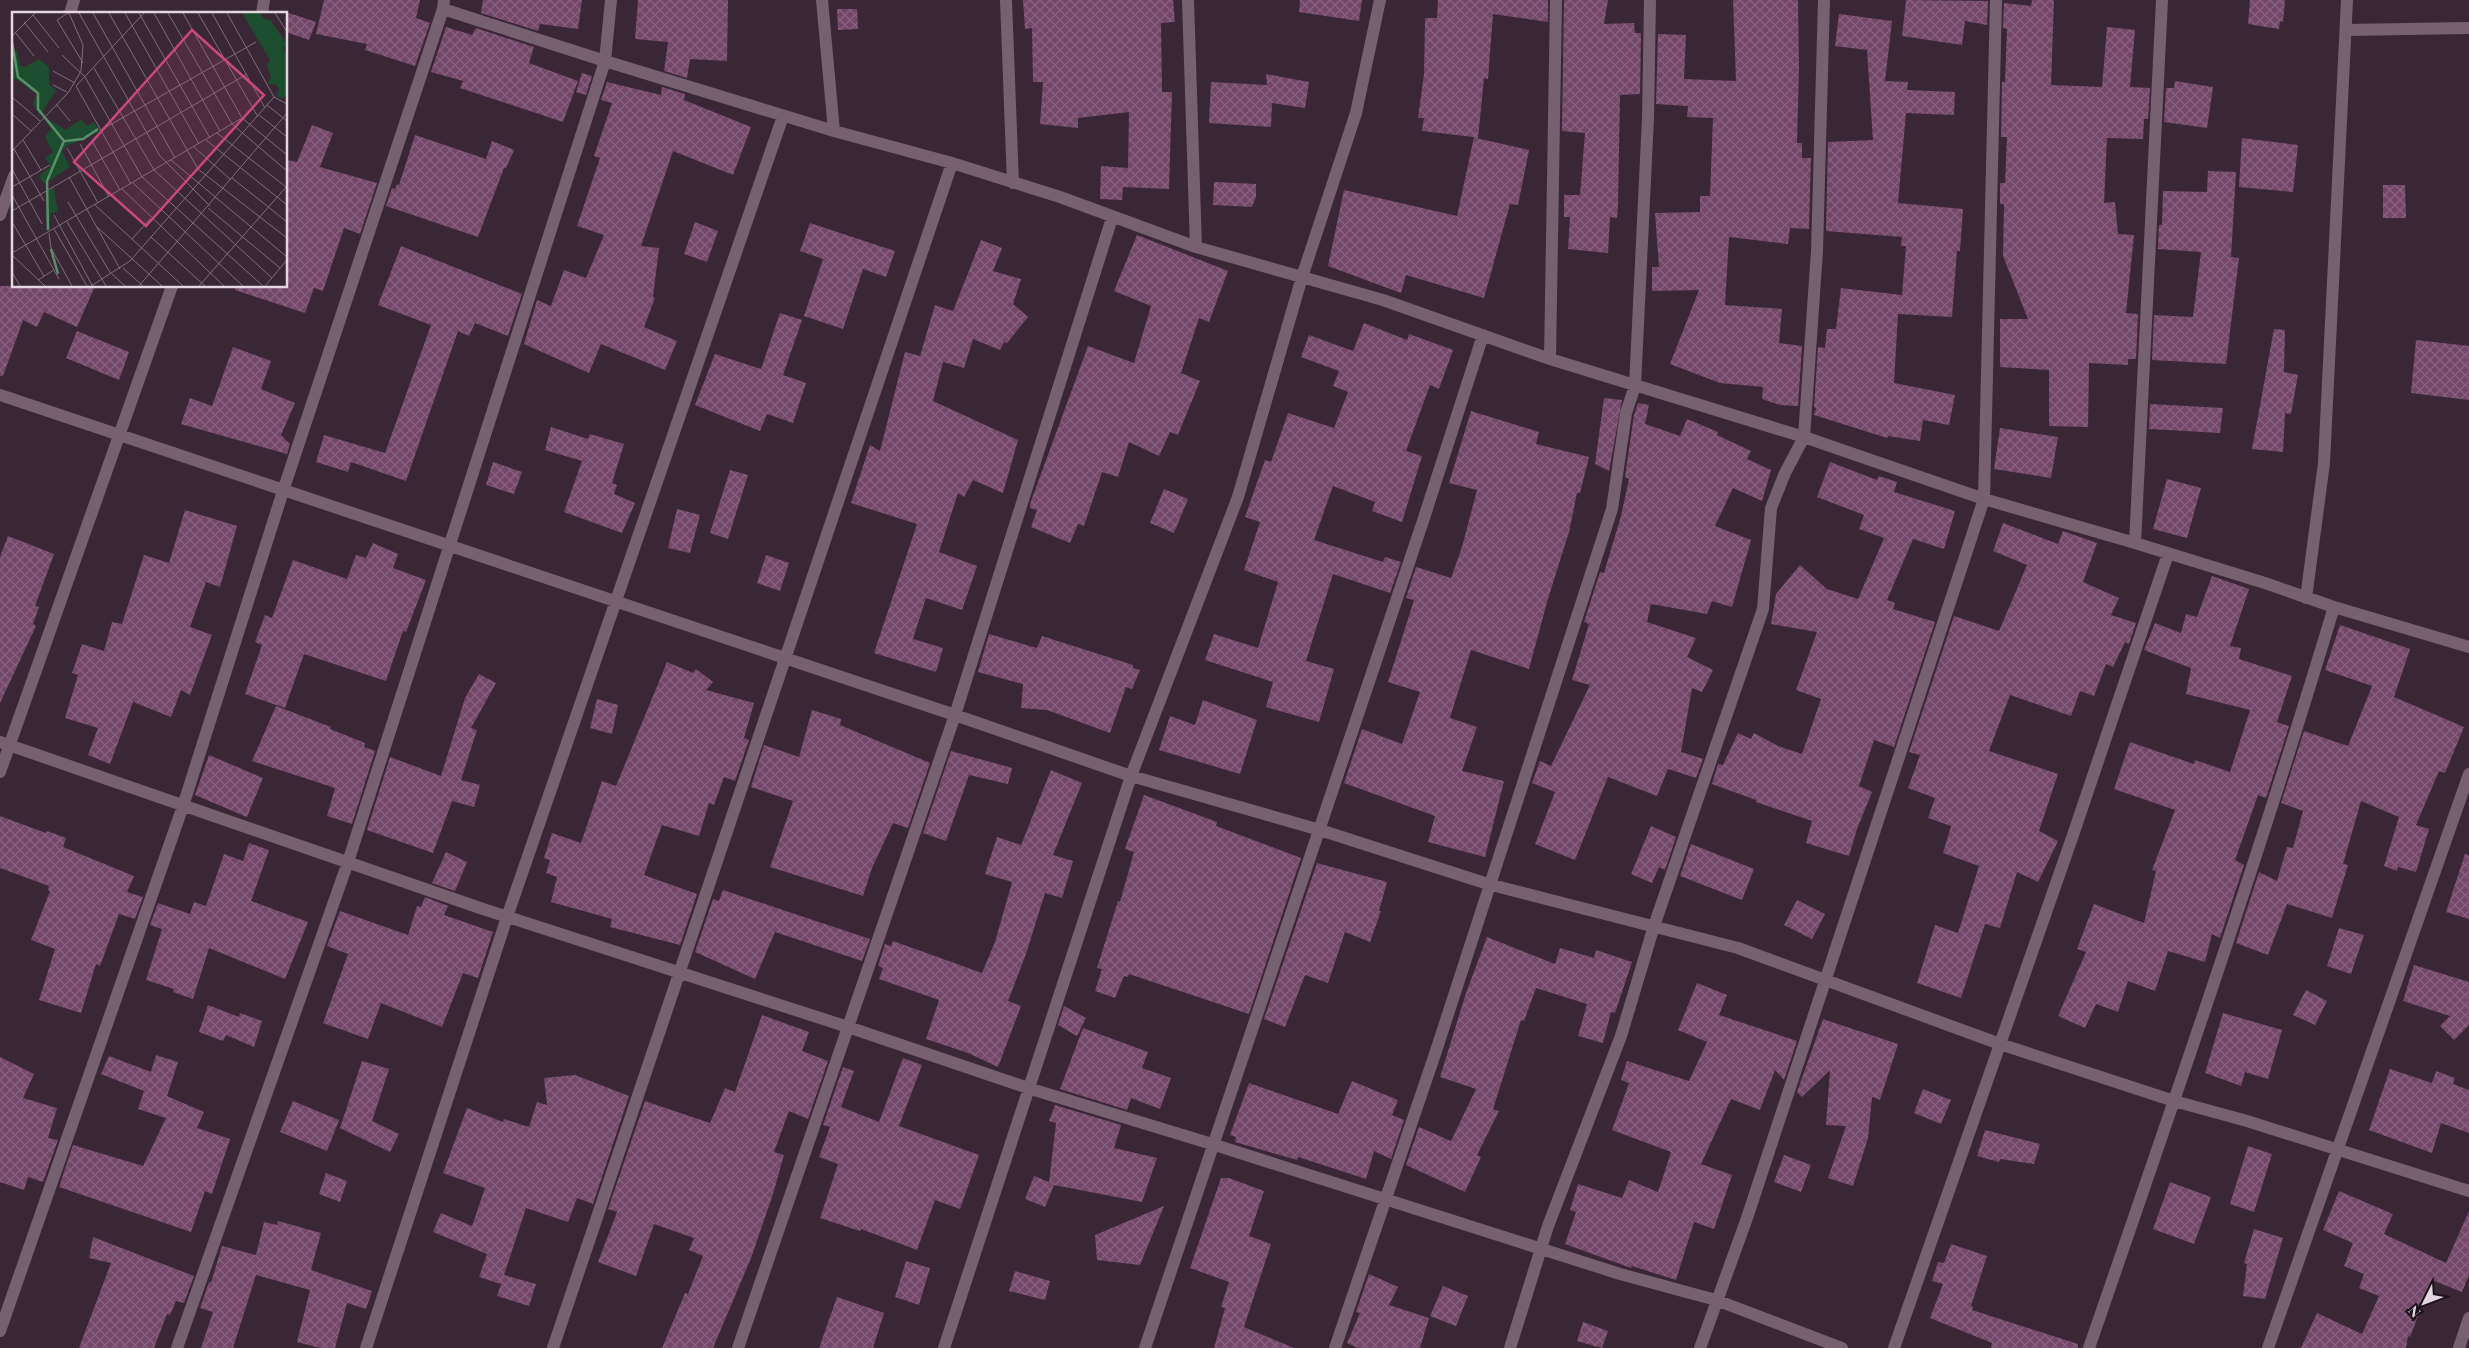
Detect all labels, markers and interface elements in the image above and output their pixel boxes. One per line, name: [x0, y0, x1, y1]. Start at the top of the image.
inset map: [12, 12, 288, 288]
north arrow: [2399, 1278, 2449, 1328]
text: N: [2404, 1302, 2424, 1322]

